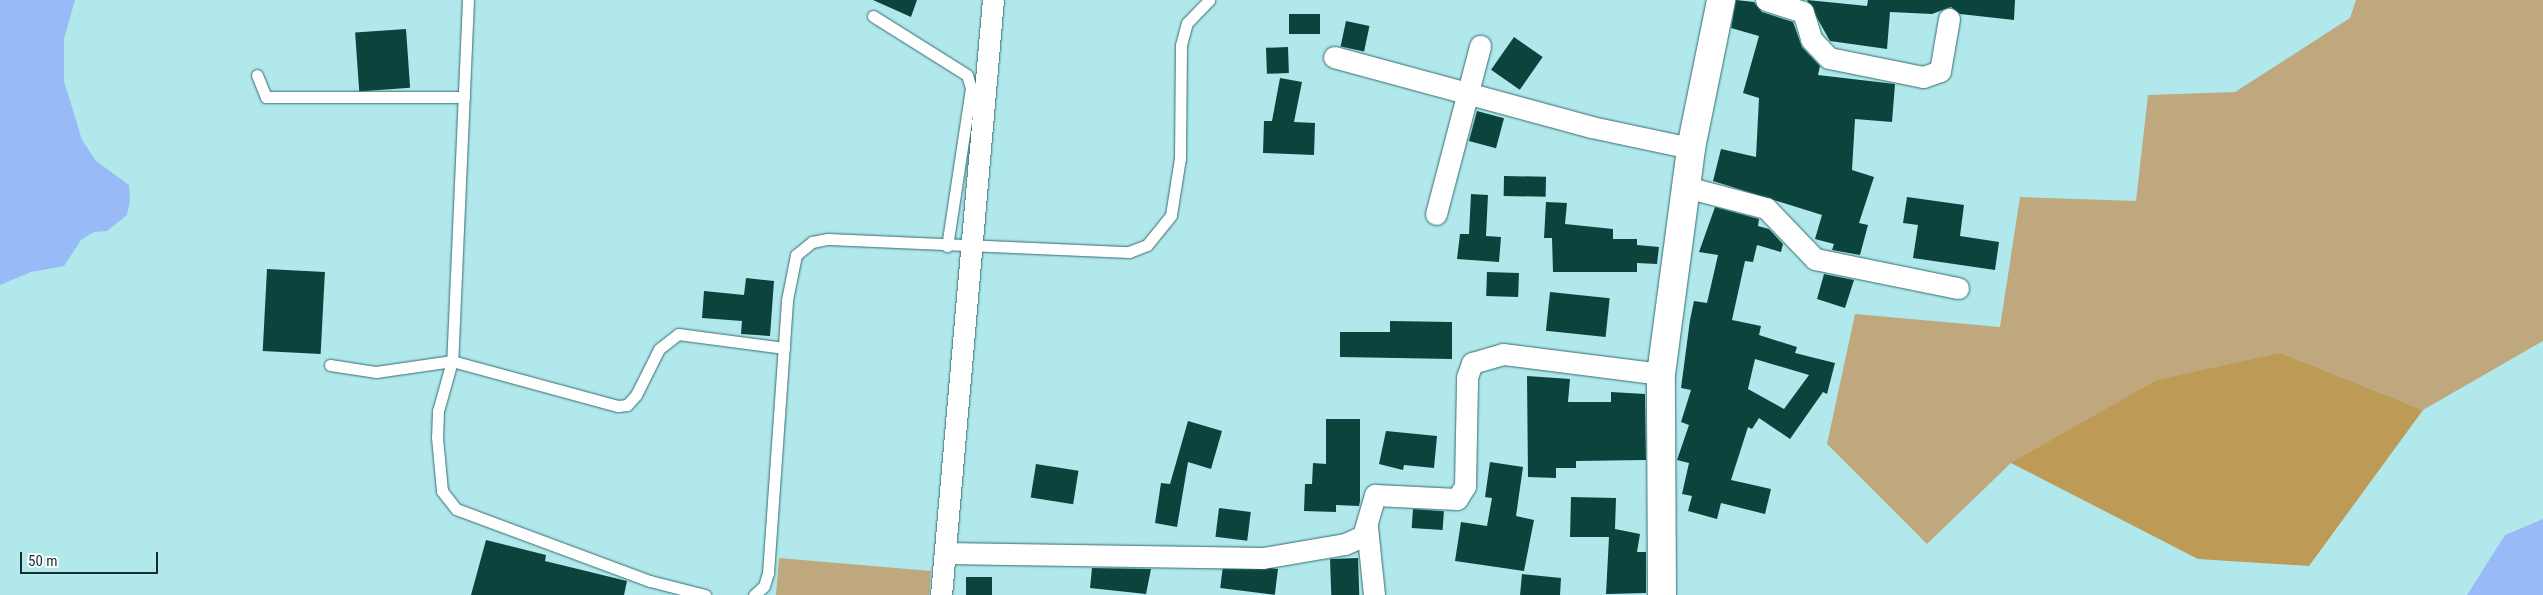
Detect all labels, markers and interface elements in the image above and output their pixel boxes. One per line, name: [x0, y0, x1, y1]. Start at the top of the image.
scale bar: [22, 542, 160, 574]
text: 50 m: [28, 552, 58, 570]

